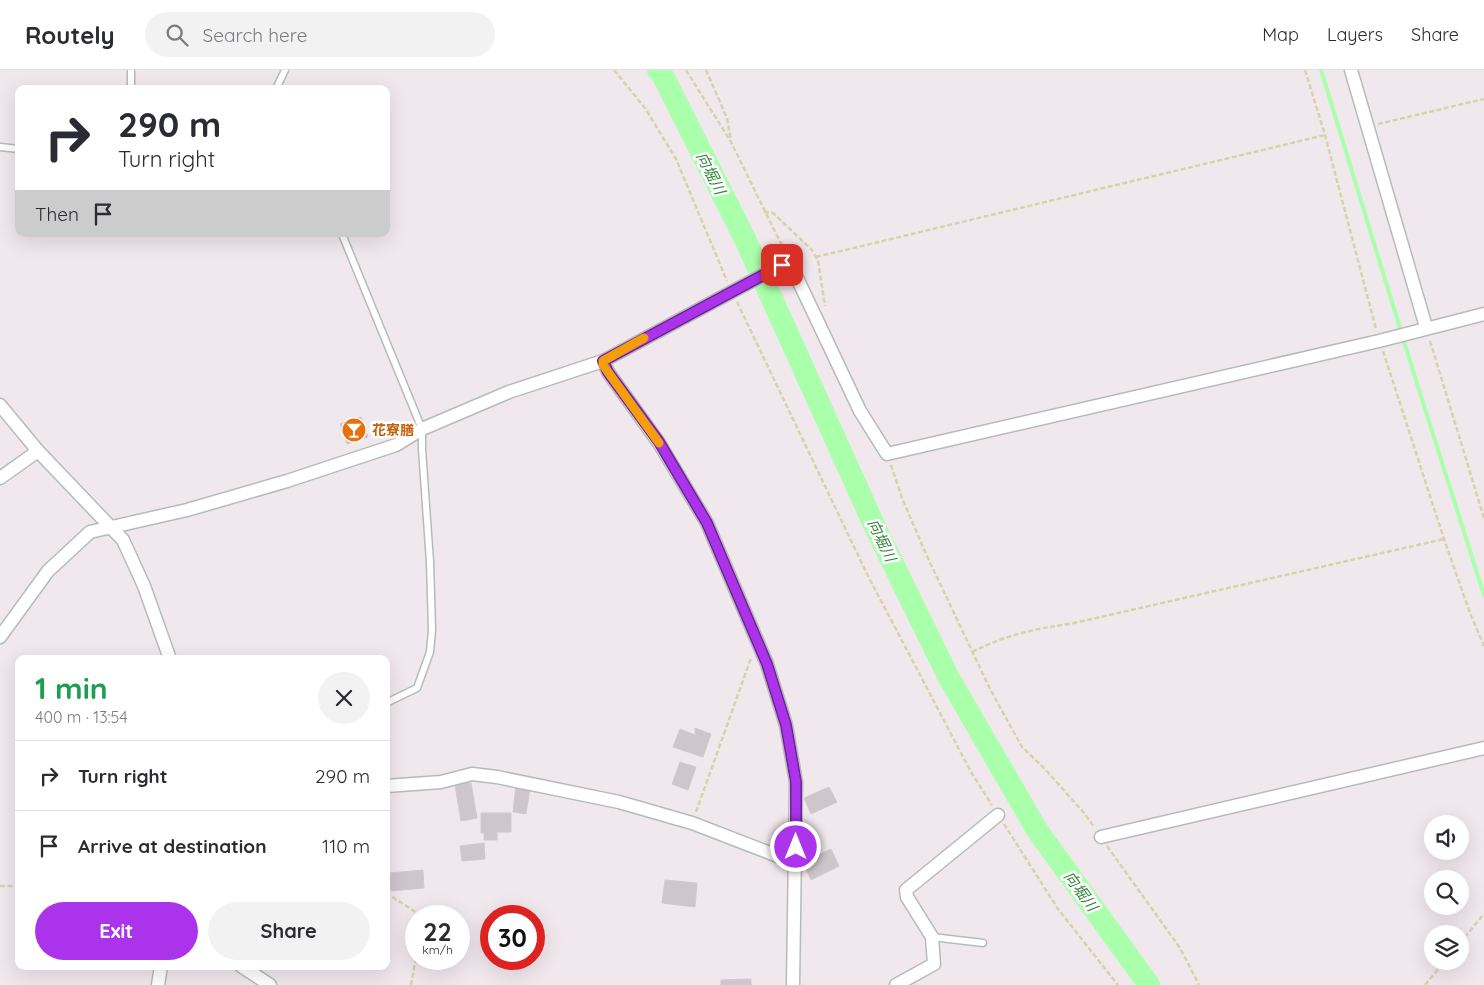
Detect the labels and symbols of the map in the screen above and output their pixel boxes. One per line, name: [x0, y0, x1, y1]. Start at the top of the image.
water label: 向堀川: [692, 149, 731, 199]
pin: [761, 244, 803, 286]
bar icon: 花寮膳: [341, 417, 367, 443]
place label: 花寮膳: [372, 421, 414, 439]
water label: 向堀川: [864, 516, 901, 566]
position arrow: [769, 820, 821, 872]
water label: 向堀川: [1060, 867, 1103, 916]
speed limit sign: 30: [480, 905, 545, 970]

